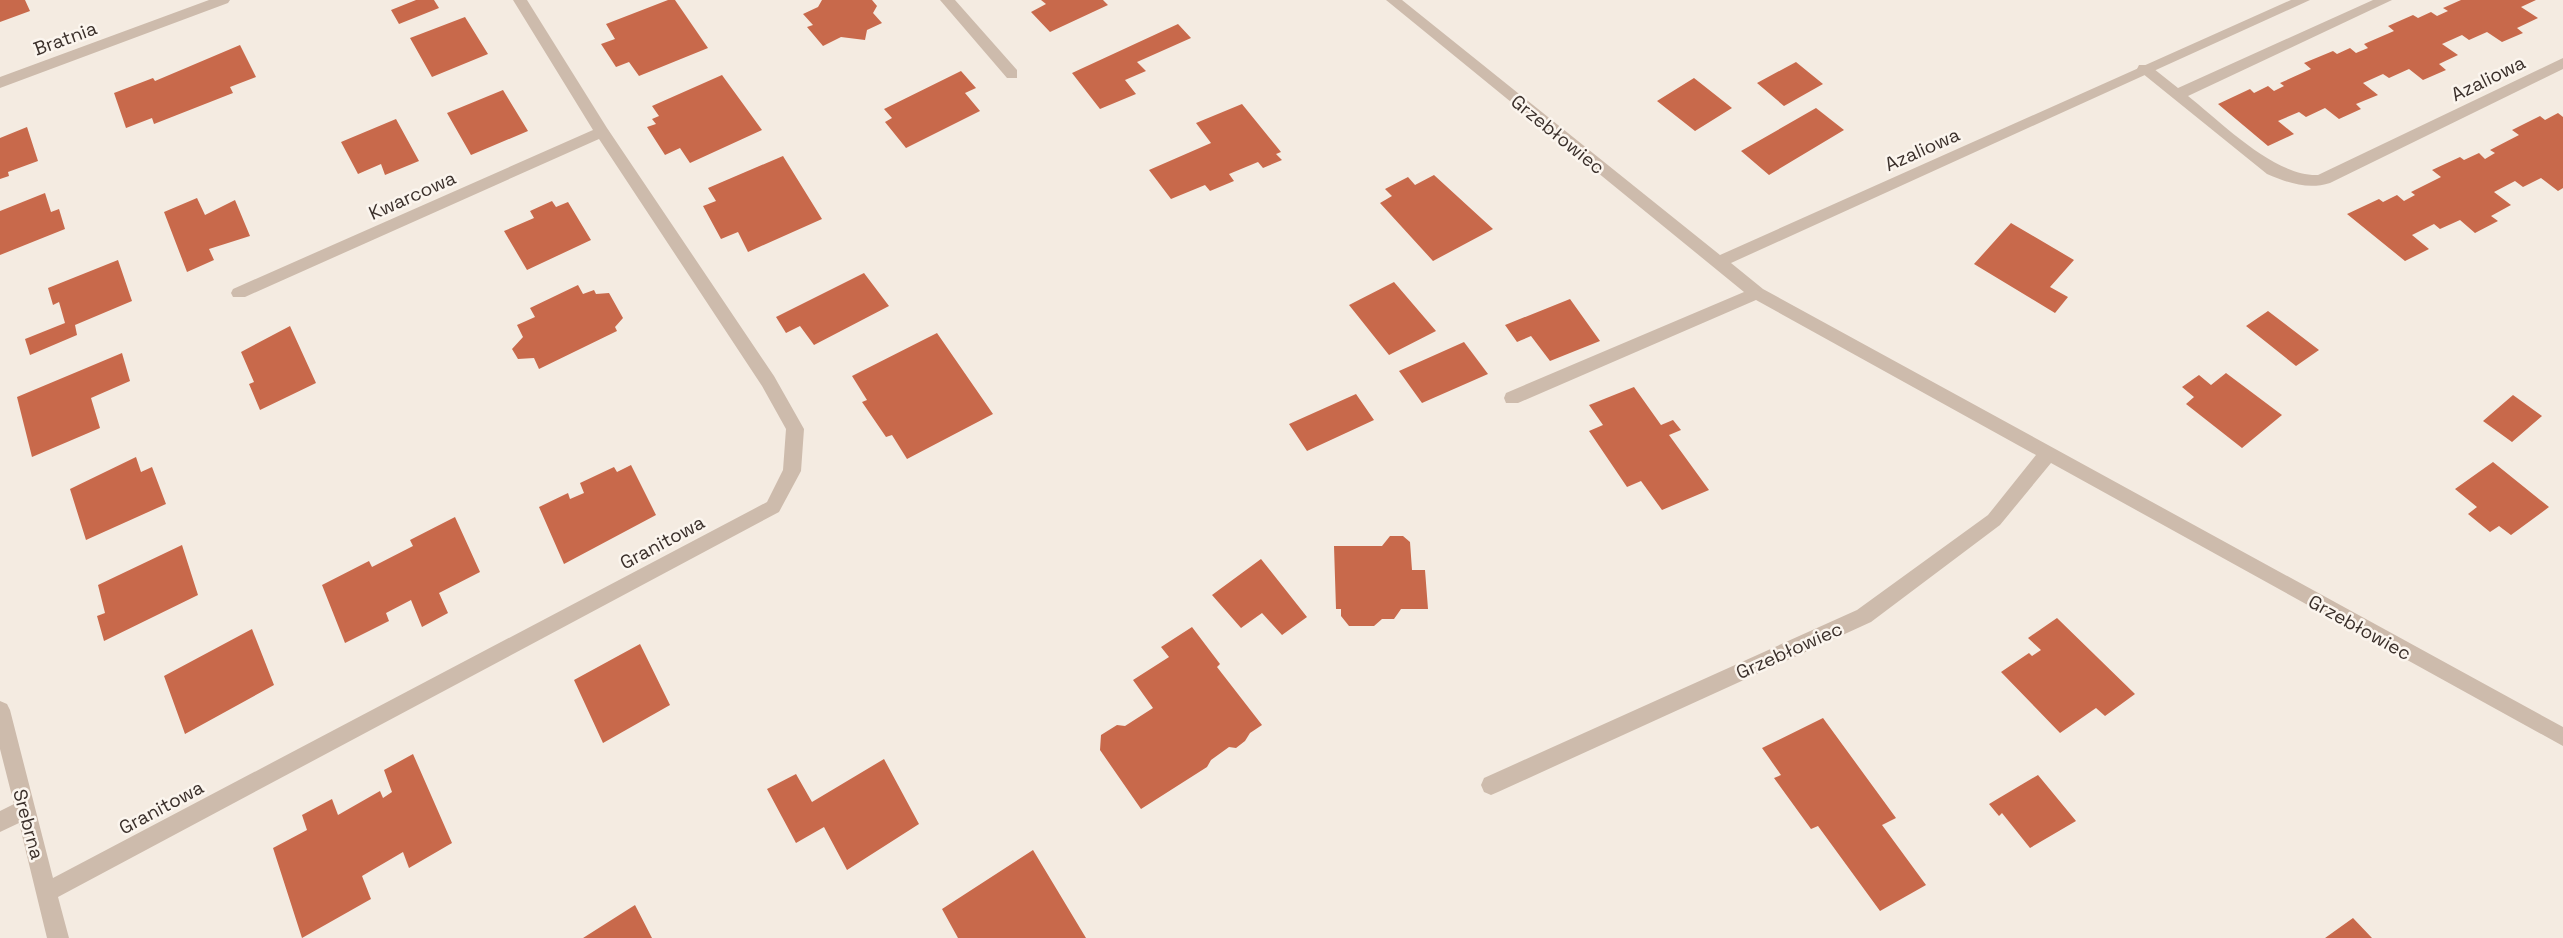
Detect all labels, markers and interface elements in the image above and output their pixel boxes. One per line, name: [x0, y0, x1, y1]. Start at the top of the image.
street label: Bratnia: [30, 15, 100, 61]
street label: Azaliowa: [2447, 50, 2530, 107]
street label: Grzebłowiec: [1506, 89, 1610, 180]
street label: Azaliowa: [1881, 122, 1964, 177]
street label: Kwarcowa: [365, 165, 460, 226]
street label: Granitowa: [616, 510, 709, 575]
street label: Grzebłowiec: [2304, 589, 2416, 666]
street label: Grzebłowiec: [1732, 616, 1846, 685]
street label: Granitowa: [115, 775, 208, 840]
street label: Srebrna: [7, 786, 50, 862]

